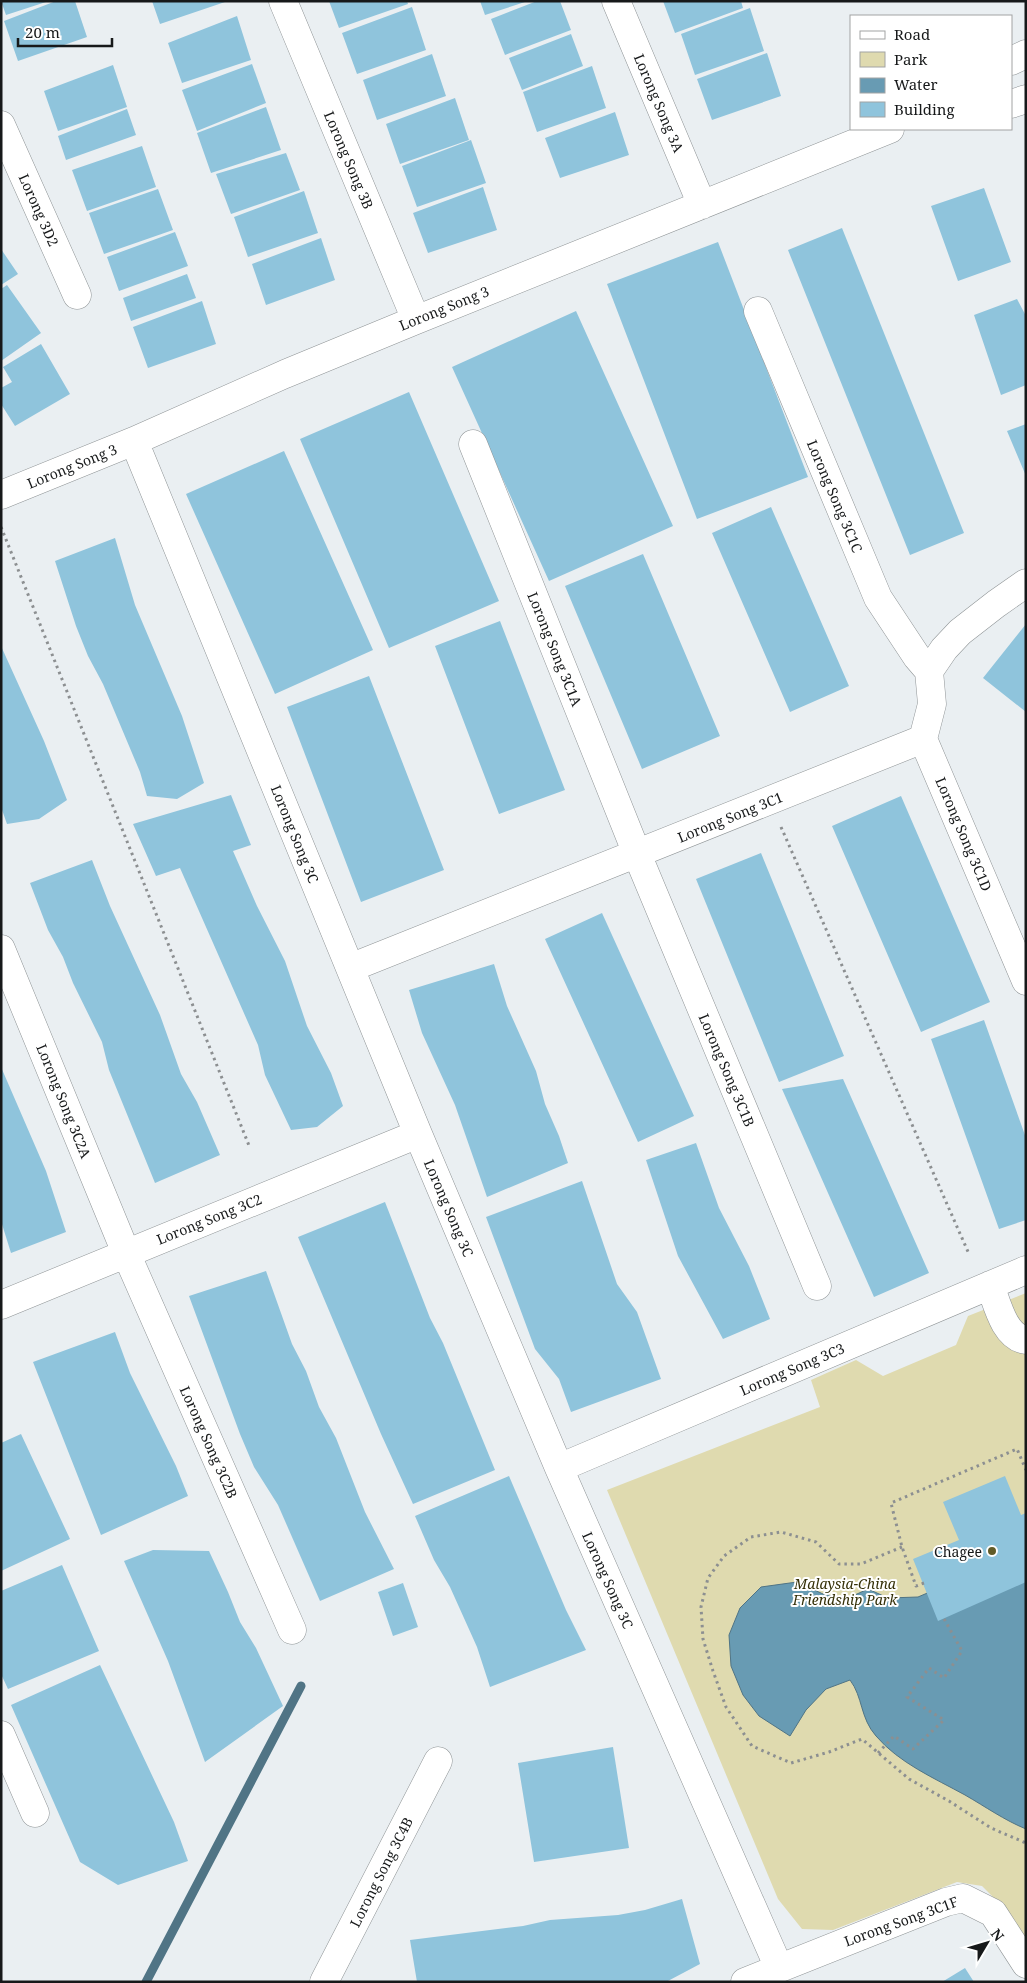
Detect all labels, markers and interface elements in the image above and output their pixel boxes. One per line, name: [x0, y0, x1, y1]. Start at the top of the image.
scale bar: [18, 15, 111, 47]
legend: [850, 15, 1012, 130]
text: 20 m: [25, 22, 60, 42]
text: Road: [894, 24, 930, 44]
text: Park: [894, 49, 928, 69]
street label: Lorong Song 3A: [630, 51, 688, 155]
text: Water: [894, 74, 937, 94]
text: Building: [894, 99, 955, 119]
street label: Lorong Song 3B: [320, 108, 378, 212]
street label: Lorong 3D2: [15, 171, 63, 249]
street label: Lorong Song 3: [396, 281, 492, 335]
street label: Lorong Song 3C1C: [803, 437, 867, 556]
street label: Lorong Song 3: [24, 439, 120, 493]
street label: Lorong Song 3C1A: [523, 589, 587, 709]
street label: Lorong Song 3C1D: [931, 774, 997, 894]
street label: Lorong Song 3C: [267, 782, 323, 886]
street label: Lorong Song 3C1: [675, 787, 785, 847]
street label: Lorong Song 3C1B: [695, 1011, 759, 1129]
street label: Lorong Song 3C2A: [32, 1041, 96, 1161]
street label: Lorong Song 3C: [420, 1156, 478, 1260]
street label: Lorong Song 3C2: [154, 1189, 264, 1249]
street label: Lorong Song 3C3: [737, 1338, 847, 1400]
street label: Lorong Song 3C2B: [176, 1383, 242, 1501]
street label: Lorong Song 3C: [578, 1529, 638, 1632]
place label: Chagee: [934, 1542, 982, 1561]
marker: Chagee: [986, 1545, 998, 1557]
park label: Malaysia-China Friendship Park: [792, 1574, 898, 1609]
street label: Lorong Song 3C4B: [345, 1814, 417, 1930]
street label: Lorong Song 3C1F: [841, 1892, 961, 1950]
north arrow: [962, 1918, 1012, 1968]
text: N: [987, 1924, 1009, 1945]

